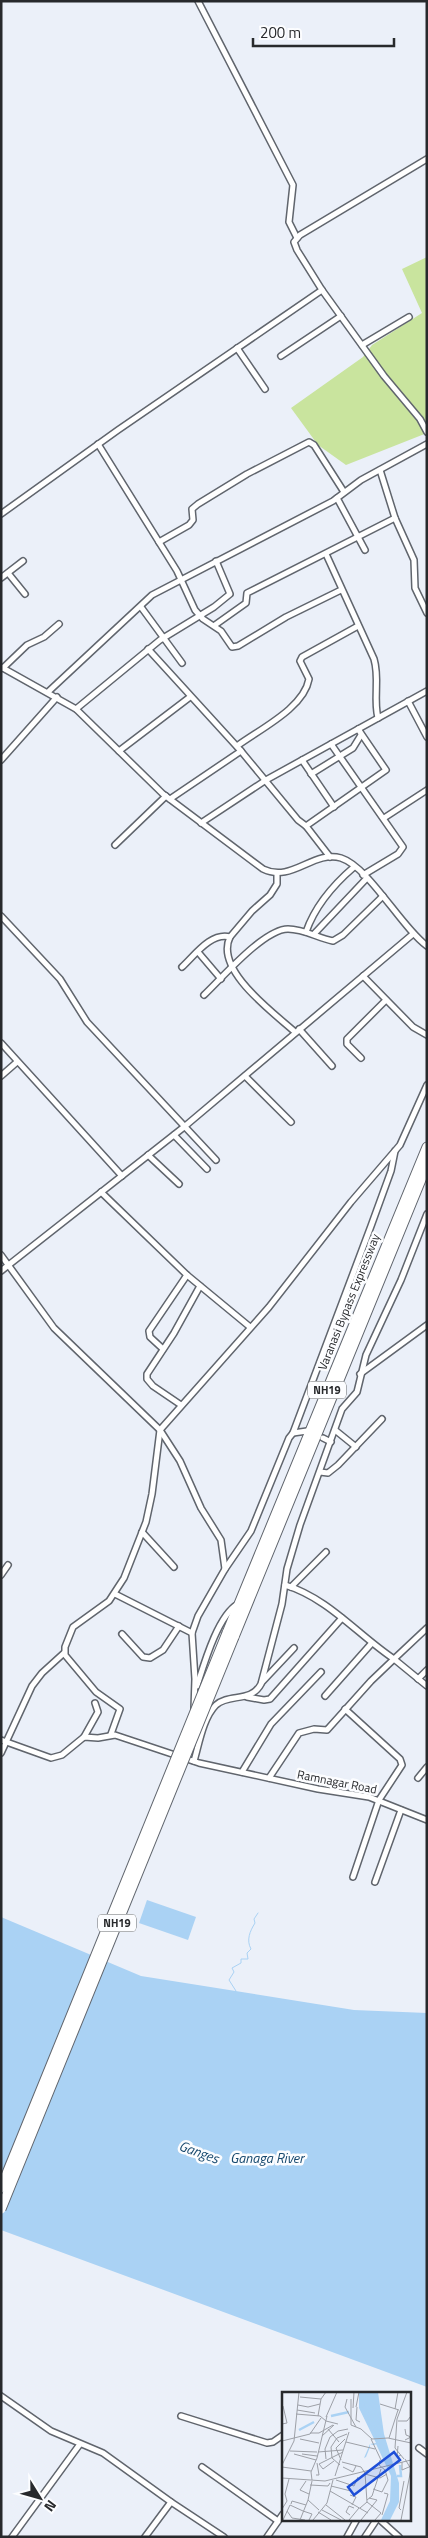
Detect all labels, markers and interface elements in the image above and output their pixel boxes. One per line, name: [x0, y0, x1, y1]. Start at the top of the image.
scale bar: [253, 15, 394, 47]
text: 200 m: [260, 21, 301, 44]
street label: Varanasi Bypass Expressway: [312, 1230, 385, 1373]
road number: NH19: [308, 1382, 346, 1398]
street label: Ramnagar Road: [296, 1764, 379, 1799]
road number: NH19: [98, 1915, 136, 1932]
water label: Ganges: [176, 2135, 223, 2169]
water label: Ganaga River: [230, 2147, 305, 2168]
inset map: [282, 2392, 410, 2520]
north arrow: [15, 2473, 65, 2523]
text: N: [39, 2496, 62, 2516]

